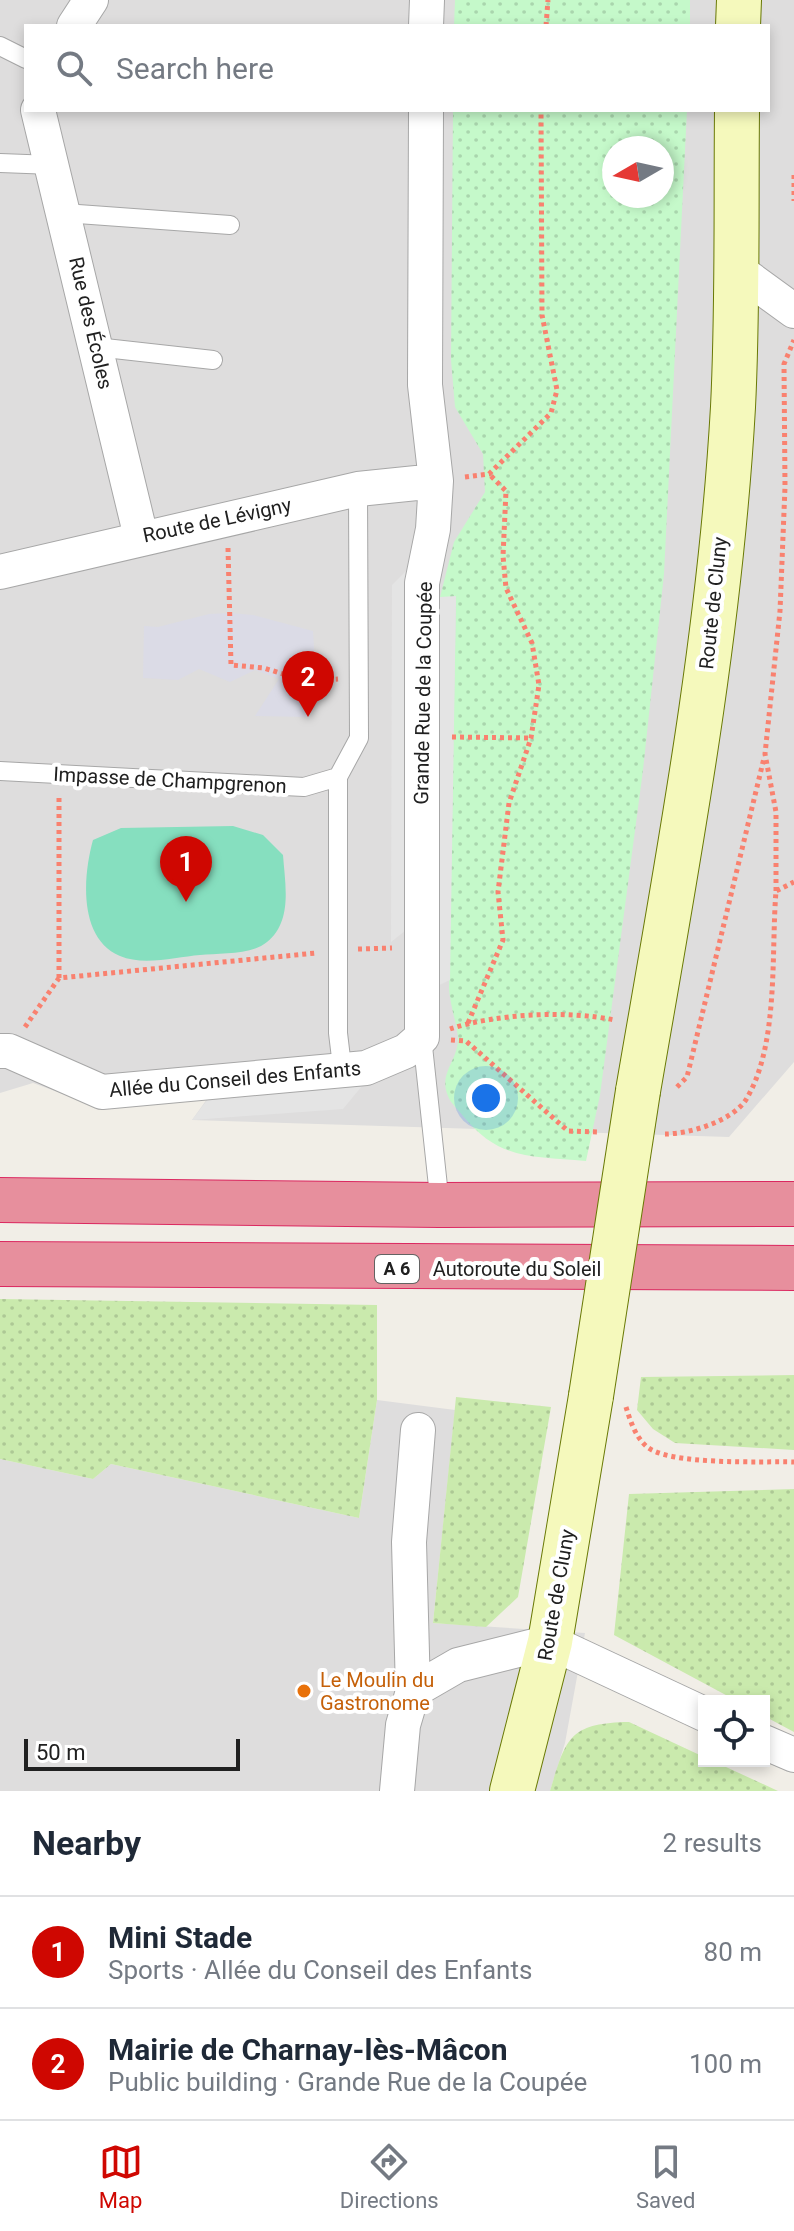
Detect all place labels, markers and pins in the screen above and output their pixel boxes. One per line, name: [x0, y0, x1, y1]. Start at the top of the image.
pin: 2: [282, 651, 334, 717]
pin: 1: [160, 836, 212, 902]
place label: Le Moulin du Gastronome: [320, 1668, 434, 1715]
marker: Le Moulin du Gastronome: [295, 1682, 313, 1700]

